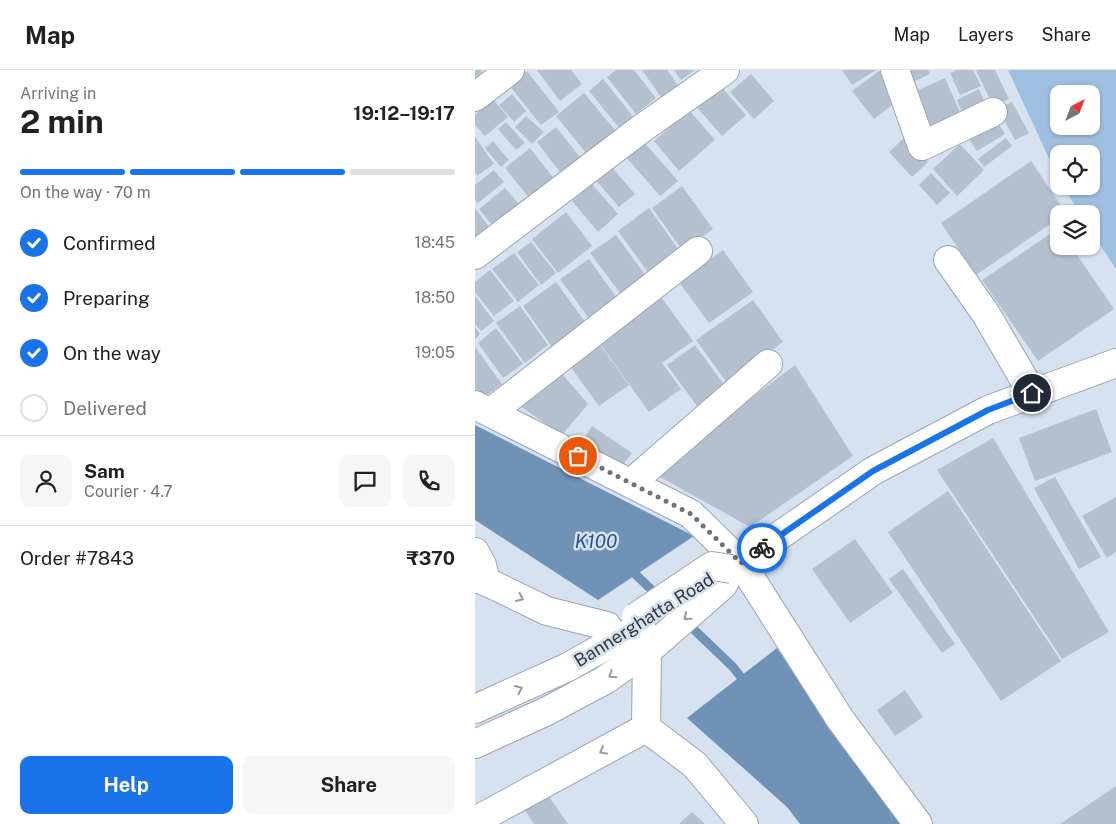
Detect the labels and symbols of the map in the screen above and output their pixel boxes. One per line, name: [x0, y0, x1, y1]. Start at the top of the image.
north arrow: [1050, 85, 1100, 135]
pin: [1011, 372, 1053, 414]
pin: [557, 435, 599, 477]
courier: [737, 523, 787, 573]
water label: K100: [575, 530, 618, 552]
street label: Bannerghatta Road: [570, 568, 718, 671]
one-way arrow: [515, 591, 524, 602]
one-way arrow: [684, 611, 693, 620]
one-way arrow: [609, 669, 618, 678]
one-way arrow: [514, 684, 523, 695]
one-way arrow: [599, 745, 608, 755]

